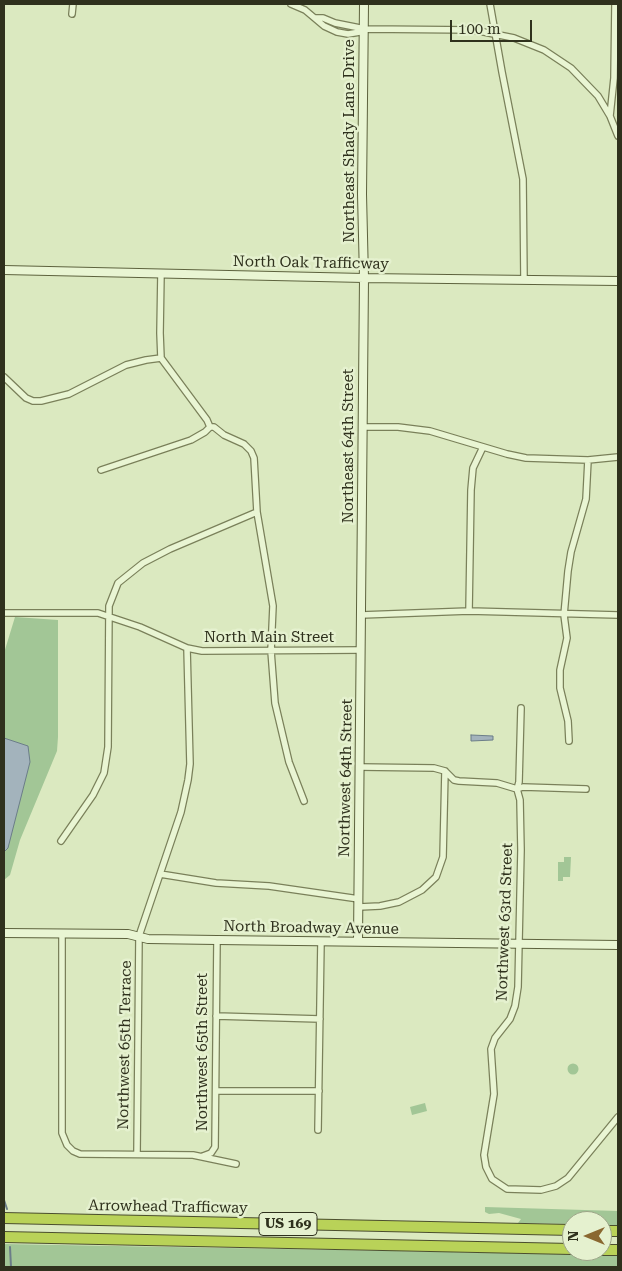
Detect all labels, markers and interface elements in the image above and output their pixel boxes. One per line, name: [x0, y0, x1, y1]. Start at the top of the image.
scale bar: [452, 10, 534, 42]
text: 100 m: [458, 20, 501, 38]
street label: Northeast Shady Lane Drive: [341, 39, 359, 243]
street label: North Oak Trafficway: [233, 253, 389, 273]
street label: Northeast 64th Street: [340, 369, 358, 523]
street label: North Main Street: [204, 629, 334, 647]
street label: Northwest 64th Street: [336, 699, 356, 857]
street label: Northwest 63rd Street: [493, 842, 517, 1002]
street label: North Broadway Avenue: [223, 917, 399, 939]
street label: Northwest 65th Terrace: [115, 960, 135, 1130]
street label: Northwest 65th Street: [194, 973, 212, 1131]
street label: Arrowhead Trafficway: [88, 1197, 248, 1217]
north arrow: [562, 1211, 612, 1261]
road number: US 169: [259, 1212, 317, 1236]
text: N: [565, 1231, 581, 1241]

